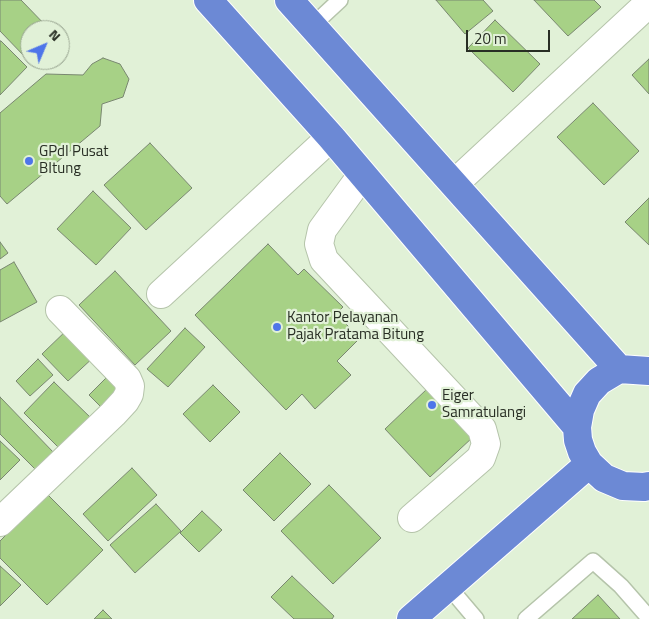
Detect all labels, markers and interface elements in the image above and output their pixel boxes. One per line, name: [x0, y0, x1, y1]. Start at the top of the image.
north arrow: [20, 20, 70, 70]
scale bar: [469, 20, 553, 52]
text: N: [44, 24, 66, 46]
text: 20 m: [474, 27, 507, 50]
place label: GPdI Pusat BItung: [39, 143, 109, 178]
marker: GPdI Pusat BItung: [23, 155, 35, 167]
place label: Kantor Pelayanan Pajak Pratama Bitung: [287, 309, 424, 344]
marker: Kantor Pelayanan Pajak Pratama Bitung: [271, 321, 283, 333]
place label: Eiger Samratulangi: [442, 387, 526, 422]
marker: Eiger Samratulangi: [426, 399, 438, 411]

